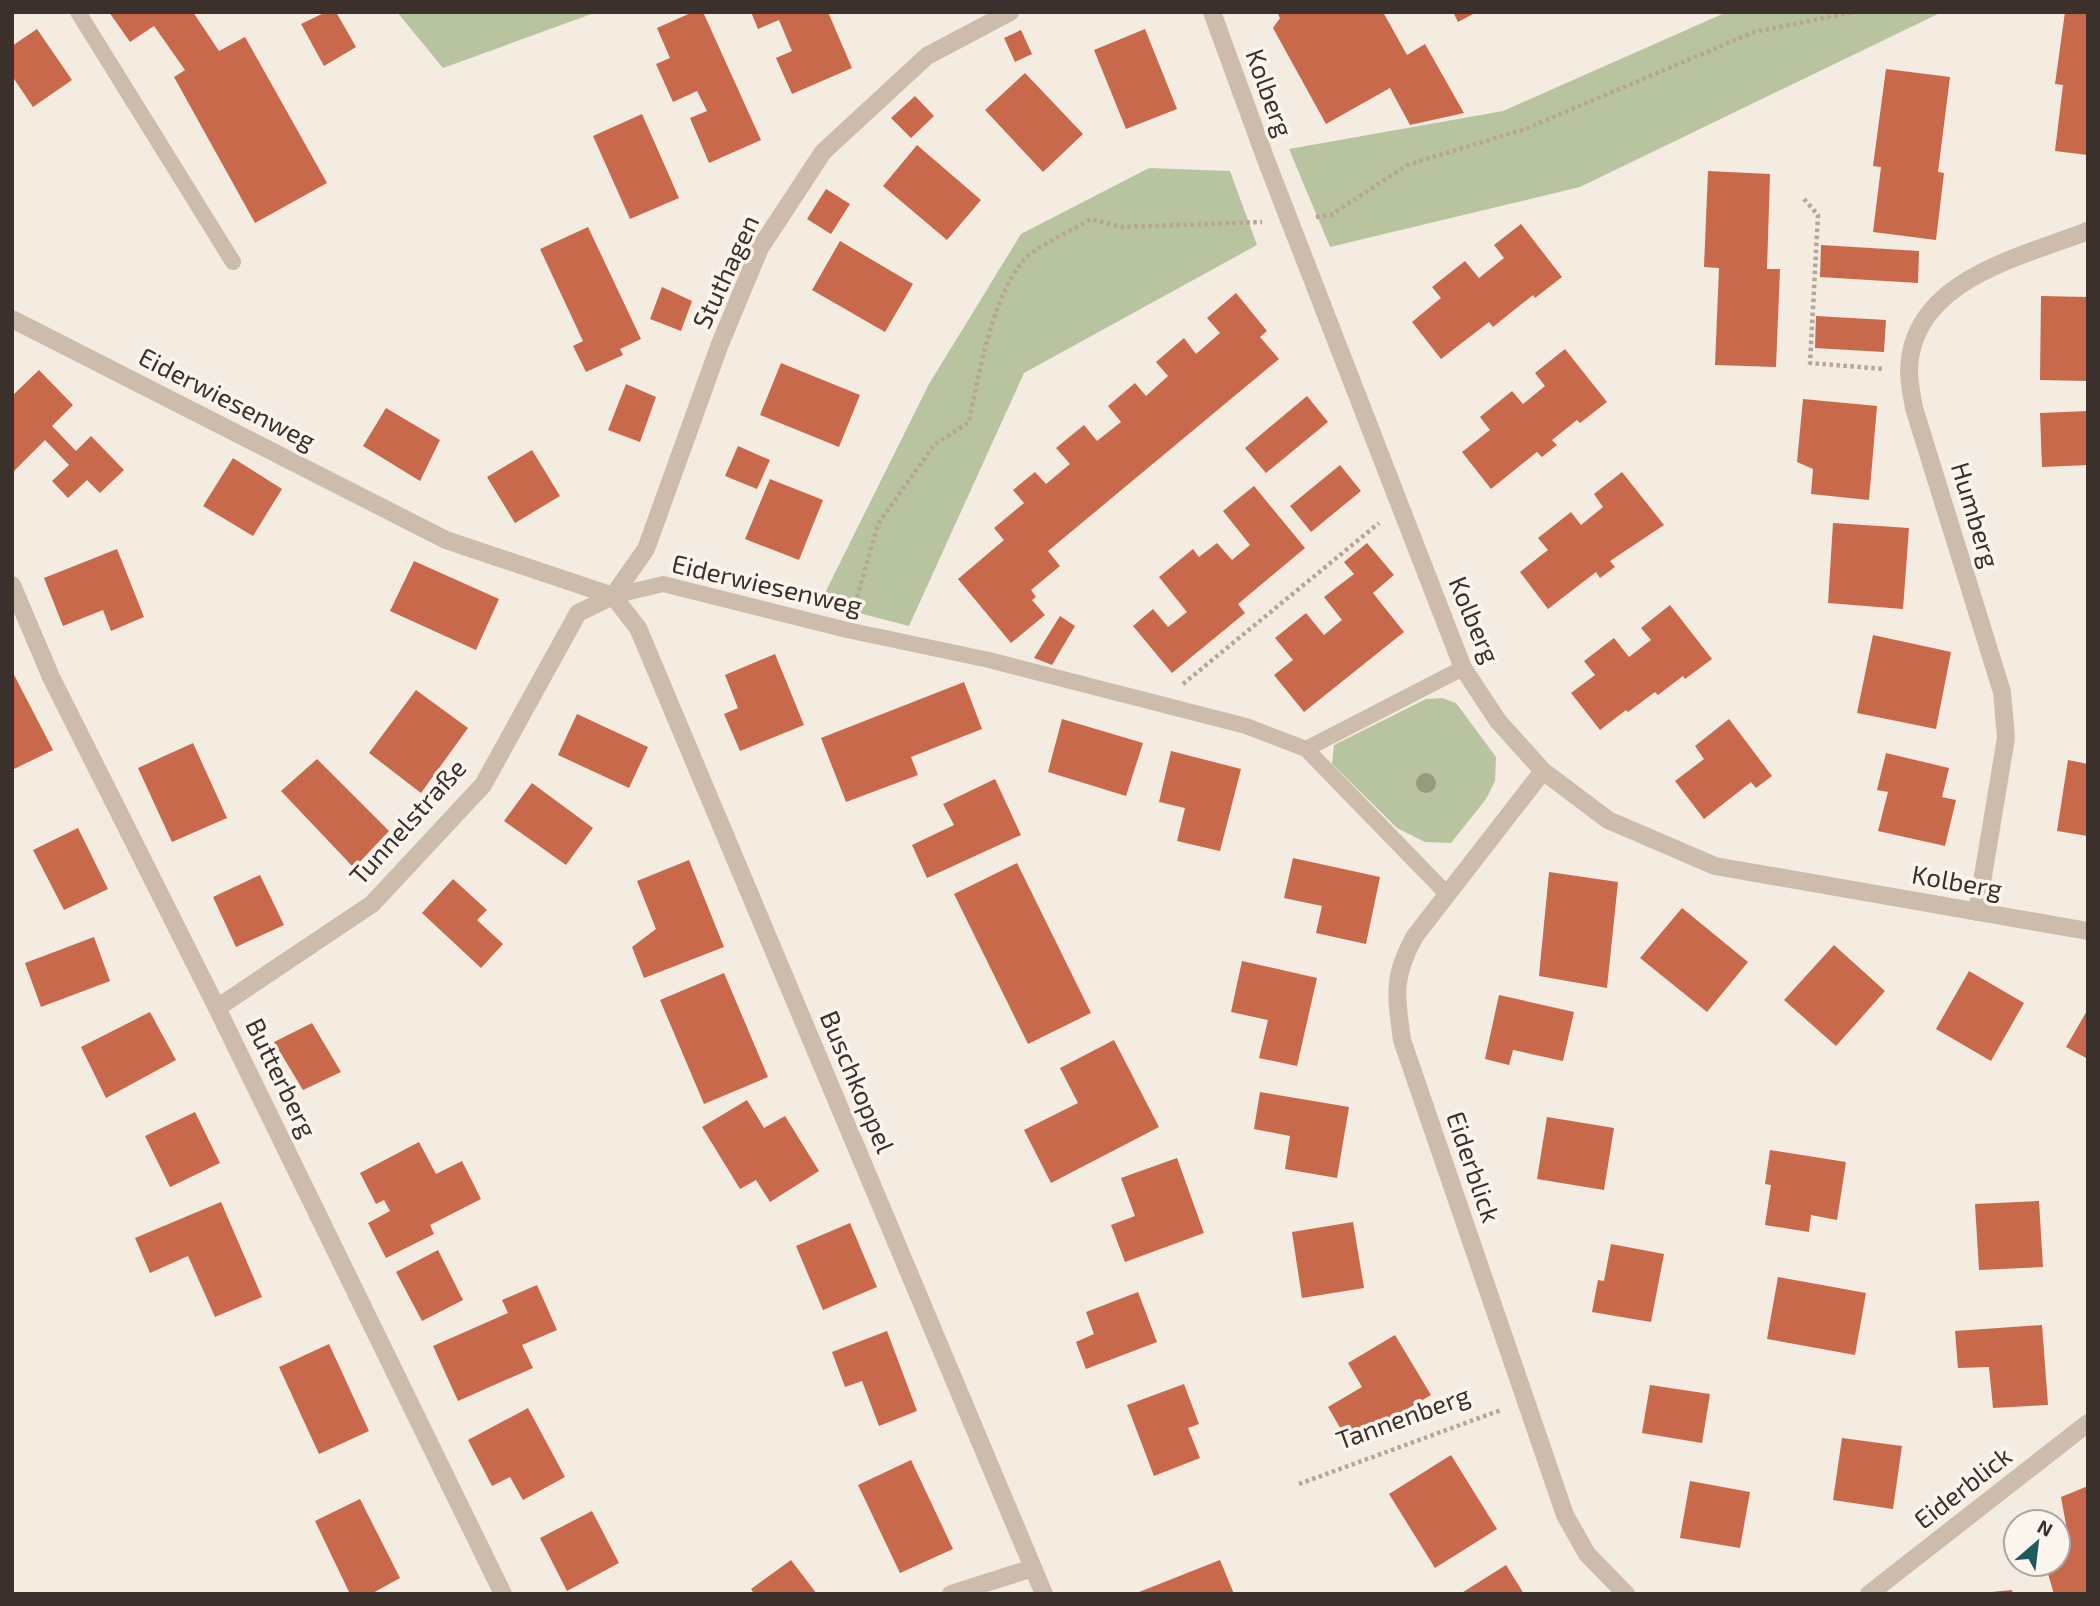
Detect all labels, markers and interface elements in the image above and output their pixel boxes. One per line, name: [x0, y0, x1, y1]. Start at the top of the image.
street label: Kolberg: [1240, 44, 1301, 141]
street label: Stuthagen: [685, 210, 764, 333]
street label: Eiderwiesenweg: [134, 340, 321, 456]
street label: Humberg: [1946, 458, 2007, 571]
street label: Eiderwiesenweg: [669, 547, 865, 620]
street label: Kolberg: [1443, 571, 1507, 667]
street label: Tunnelstraße: [342, 752, 472, 890]
street label: Kolberg: [1910, 857, 2005, 904]
street label: Buschkoppel: [815, 1006, 902, 1157]
street label: Butterberg: [240, 1013, 325, 1142]
street label: Eiderblick: [1441, 1107, 1508, 1226]
street label: Tannenberg: [1331, 1378, 1473, 1455]
street label: Eiderblick: [1907, 1439, 2017, 1535]
north arrow: [2002, 1508, 2072, 1578]
text: N: [2034, 1514, 2057, 1541]

